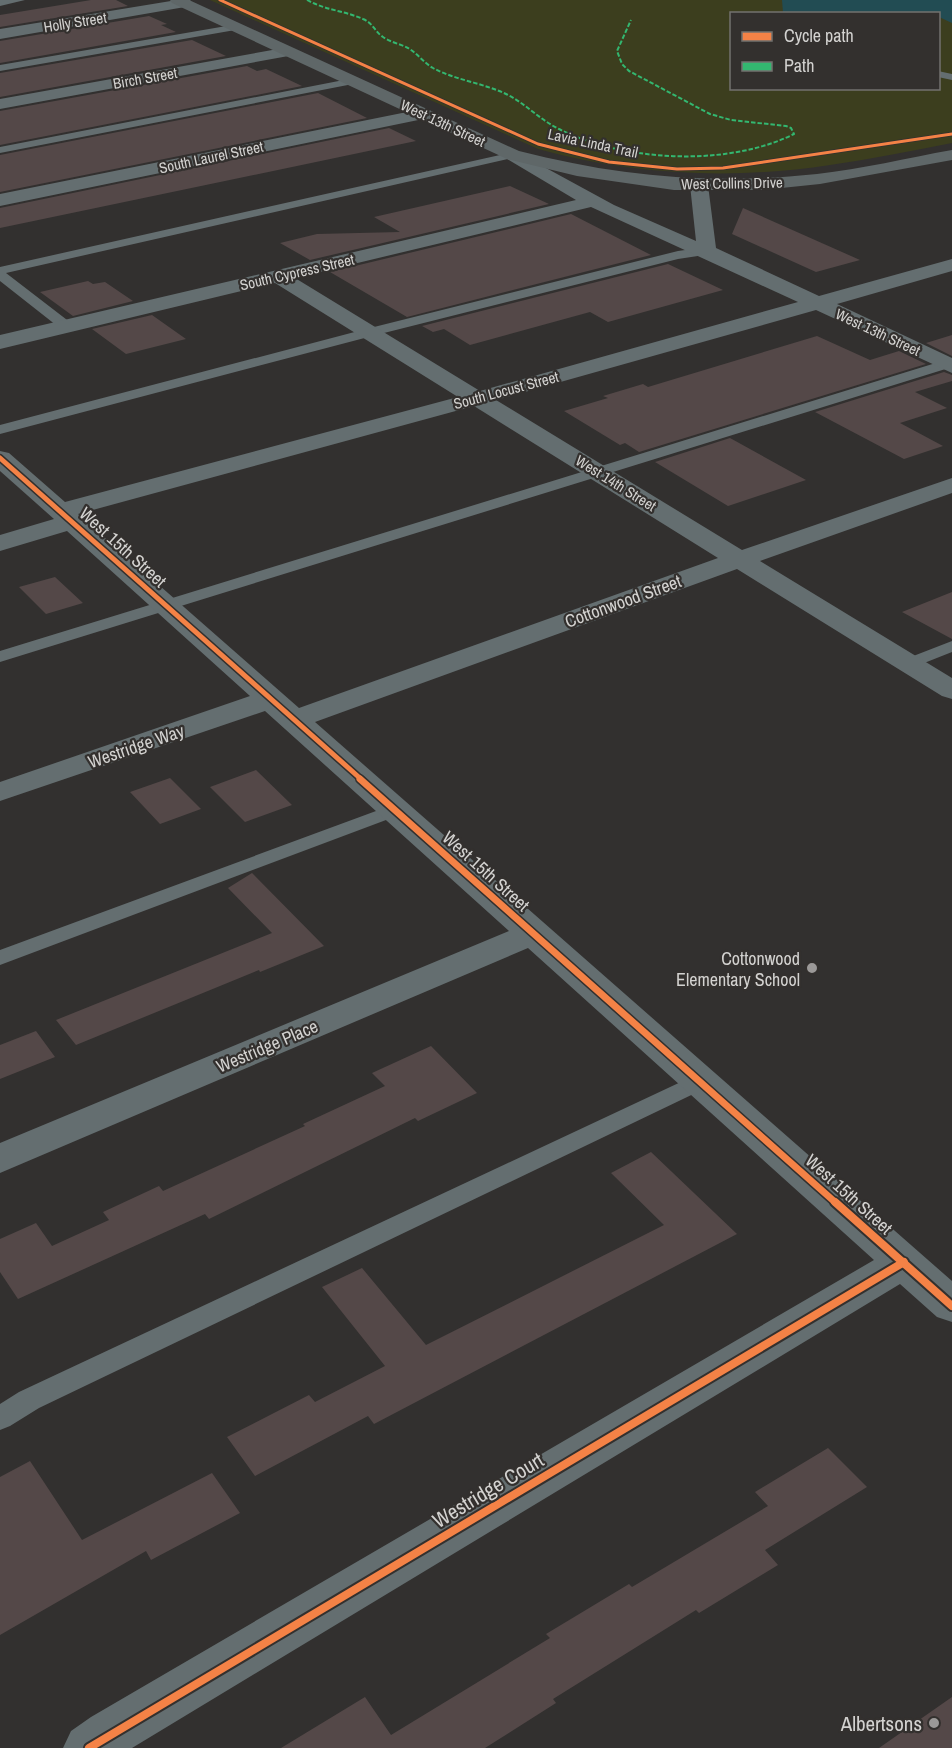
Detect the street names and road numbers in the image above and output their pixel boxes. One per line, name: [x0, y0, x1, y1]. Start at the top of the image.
street label: Holly Street: [42, 7, 109, 37]
street label: Birch Street: [111, 62, 179, 94]
street label: West 13th Street: [397, 94, 489, 152]
street label: Lavia Linda Trail: [546, 123, 640, 163]
street label: South Laurel Street: [157, 136, 266, 178]
street label: West Collins Drive: [681, 172, 783, 194]
street label: South Cypress Street: [238, 248, 357, 295]
street label: West 13th Street: [832, 303, 924, 361]
street label: South Locust Street: [451, 366, 561, 414]
street label: West 14th Street: [572, 450, 661, 516]
street label: West 15th Street: [74, 501, 172, 593]
street label: Cottonwood Street: [561, 568, 685, 634]
street label: Westridge Way: [85, 718, 188, 774]
street label: West 15th Street: [437, 825, 535, 917]
street label: Westridge Place: [212, 1013, 322, 1079]
street label: West 15th Street: [800, 1148, 898, 1240]
street label: Westridge Court: [427, 1445, 549, 1535]

